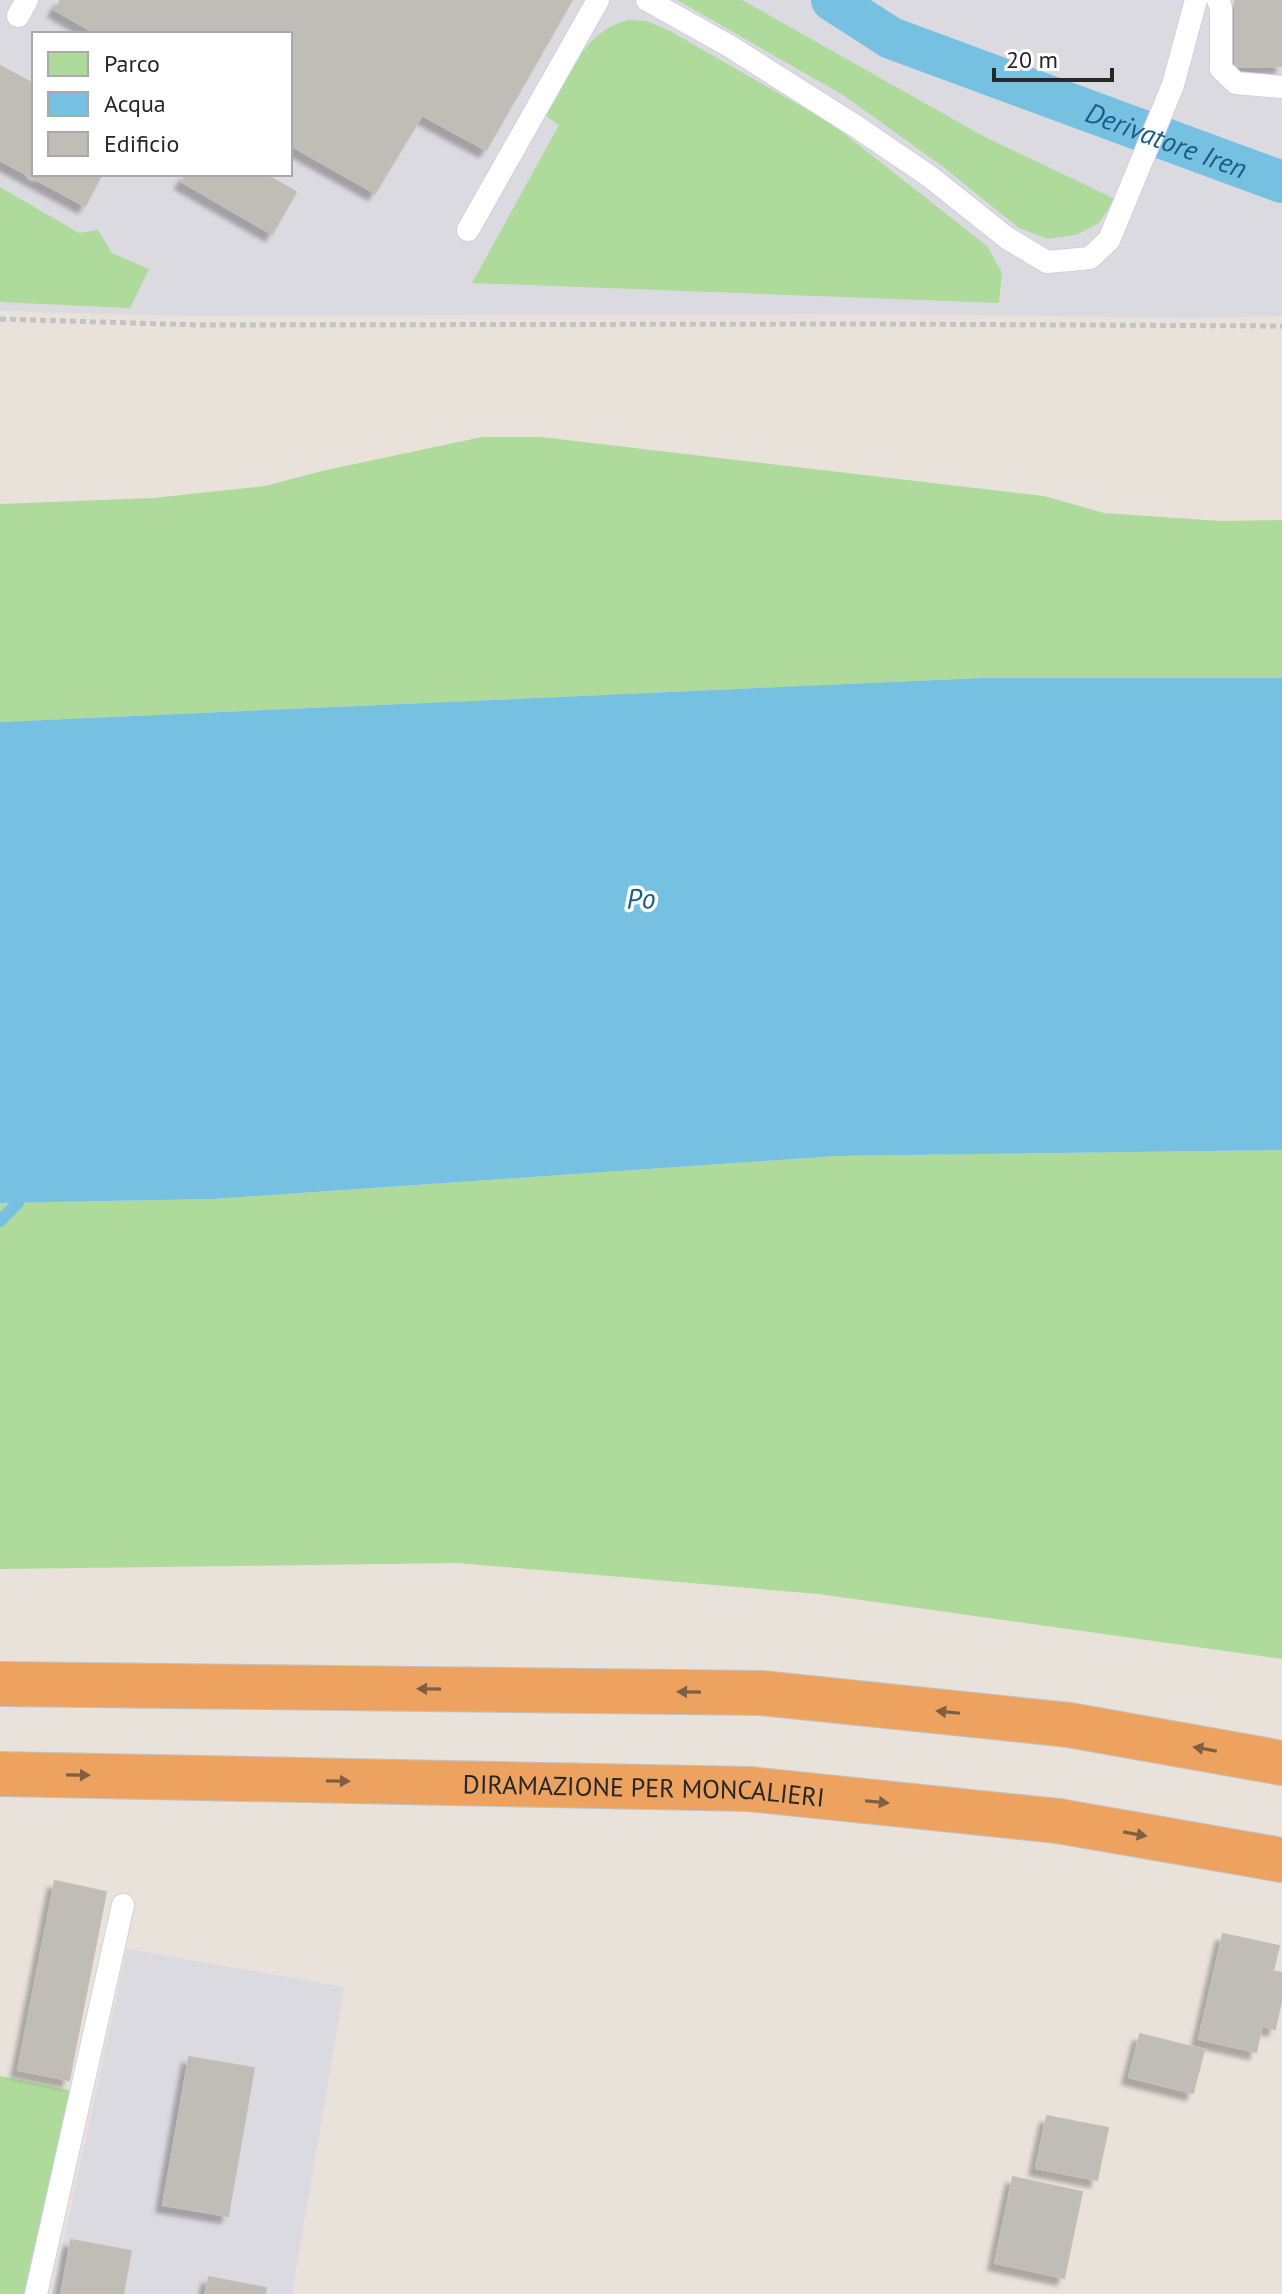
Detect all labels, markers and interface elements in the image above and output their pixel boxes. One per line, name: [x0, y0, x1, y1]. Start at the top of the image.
legend: [32, 32, 292, 176]
scale bar: [994, 32, 1112, 82]
text: 20 m: [1006, 44, 1058, 75]
text: Parco: [104, 48, 160, 79]
text: Acqua: [104, 88, 166, 119]
water label: Derivatore Iren: [1081, 93, 1253, 186]
text: Edificio: [104, 128, 179, 159]
water label: Po: [626, 879, 656, 917]
one-way arrow: [416, 1683, 441, 1695]
one-way arrow: [676, 1686, 701, 1698]
one-way arrow: [935, 1705, 960, 1718]
one-way arrow: [1192, 1743, 1217, 1755]
street label: DIRAMAZIONE PER MONCALIERI: [462, 1767, 826, 1813]
one-way arrow: [66, 1769, 91, 1782]
one-way arrow: [326, 1775, 351, 1787]
one-way arrow: [865, 1796, 890, 1809]
one-way arrow: [1123, 1829, 1148, 1841]

